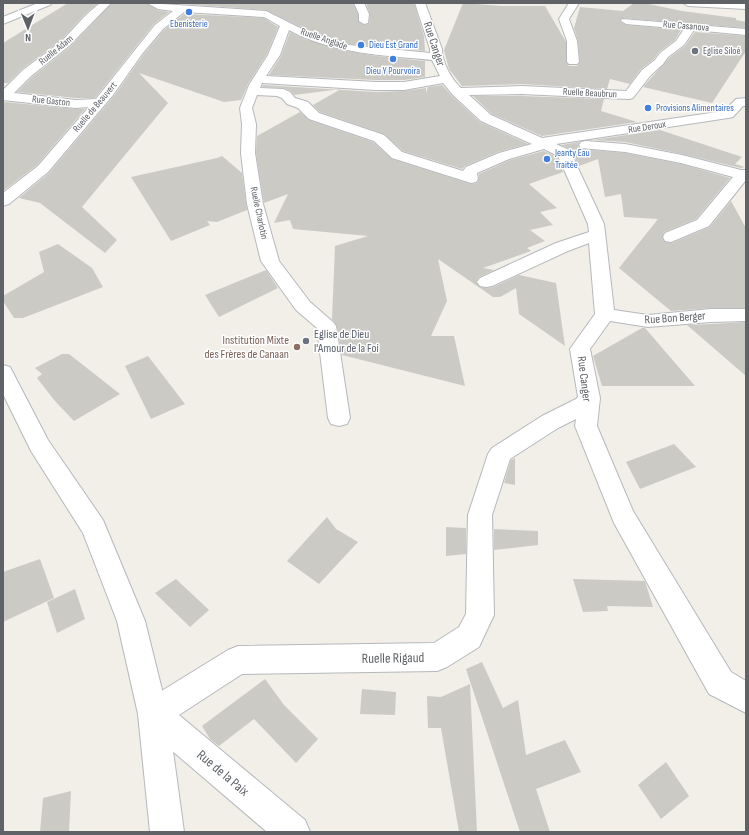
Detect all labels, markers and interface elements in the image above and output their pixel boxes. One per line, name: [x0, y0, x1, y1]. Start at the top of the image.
marker: Ebenisterie: [184, 7, 194, 17]
north arrow: [8, 8, 48, 48]
place label: Ebenisterie: [170, 18, 208, 30]
street label: Rue Casanova: [662, 18, 710, 34]
street label: Rue Canger: [420, 20, 448, 69]
street label: Ruelle Anglade: [299, 25, 349, 53]
text: N: [25, 31, 31, 44]
street label: Ruelle Adam: [36, 33, 76, 67]
place label: Dieu Est Grand: [369, 39, 418, 51]
marker: Dieu Est Grand: [356, 40, 366, 50]
place label: Eglise Siloé: [703, 45, 740, 57]
marker: Eglise Siloé: [690, 46, 700, 56]
marker: Dieu Y Pourvoira: [388, 54, 398, 64]
place label: Dieu Y Pourvoira: [366, 65, 420, 77]
street label: Ruelle de Beauvert: [70, 79, 120, 135]
street label: Ruelle Beaubrun: [563, 86, 617, 100]
street label: Rue Gaston: [31, 93, 71, 109]
place label: Provisions Alimentaires: [656, 102, 734, 114]
marker: Provisions Alimentaires: [643, 103, 653, 113]
street label: Rue Deroux: [627, 118, 667, 136]
place label: Jeanty Eau Traitée: [554, 147, 590, 171]
marker: Jeanty Eau Traitée: [542, 154, 552, 164]
street label: Ruelle Charlotin: [248, 186, 270, 240]
street label: Rue Bon Berger: [644, 308, 706, 328]
place label: Eglise de Dieu l'Amour de la Foi: [314, 327, 379, 356]
place label: Institution Mixte des Frères de Canaan: [205, 333, 289, 362]
marker: Eglise de Dieu l'Amour de la Foi: [301, 336, 311, 346]
marker: Institution Mixte des Frères de Canaan: [292, 342, 302, 352]
street label: Rue Canger: [574, 355, 594, 403]
street label: Ruelle Rigaud: [362, 649, 425, 667]
street label: Rue de la Paix: [193, 746, 253, 800]

